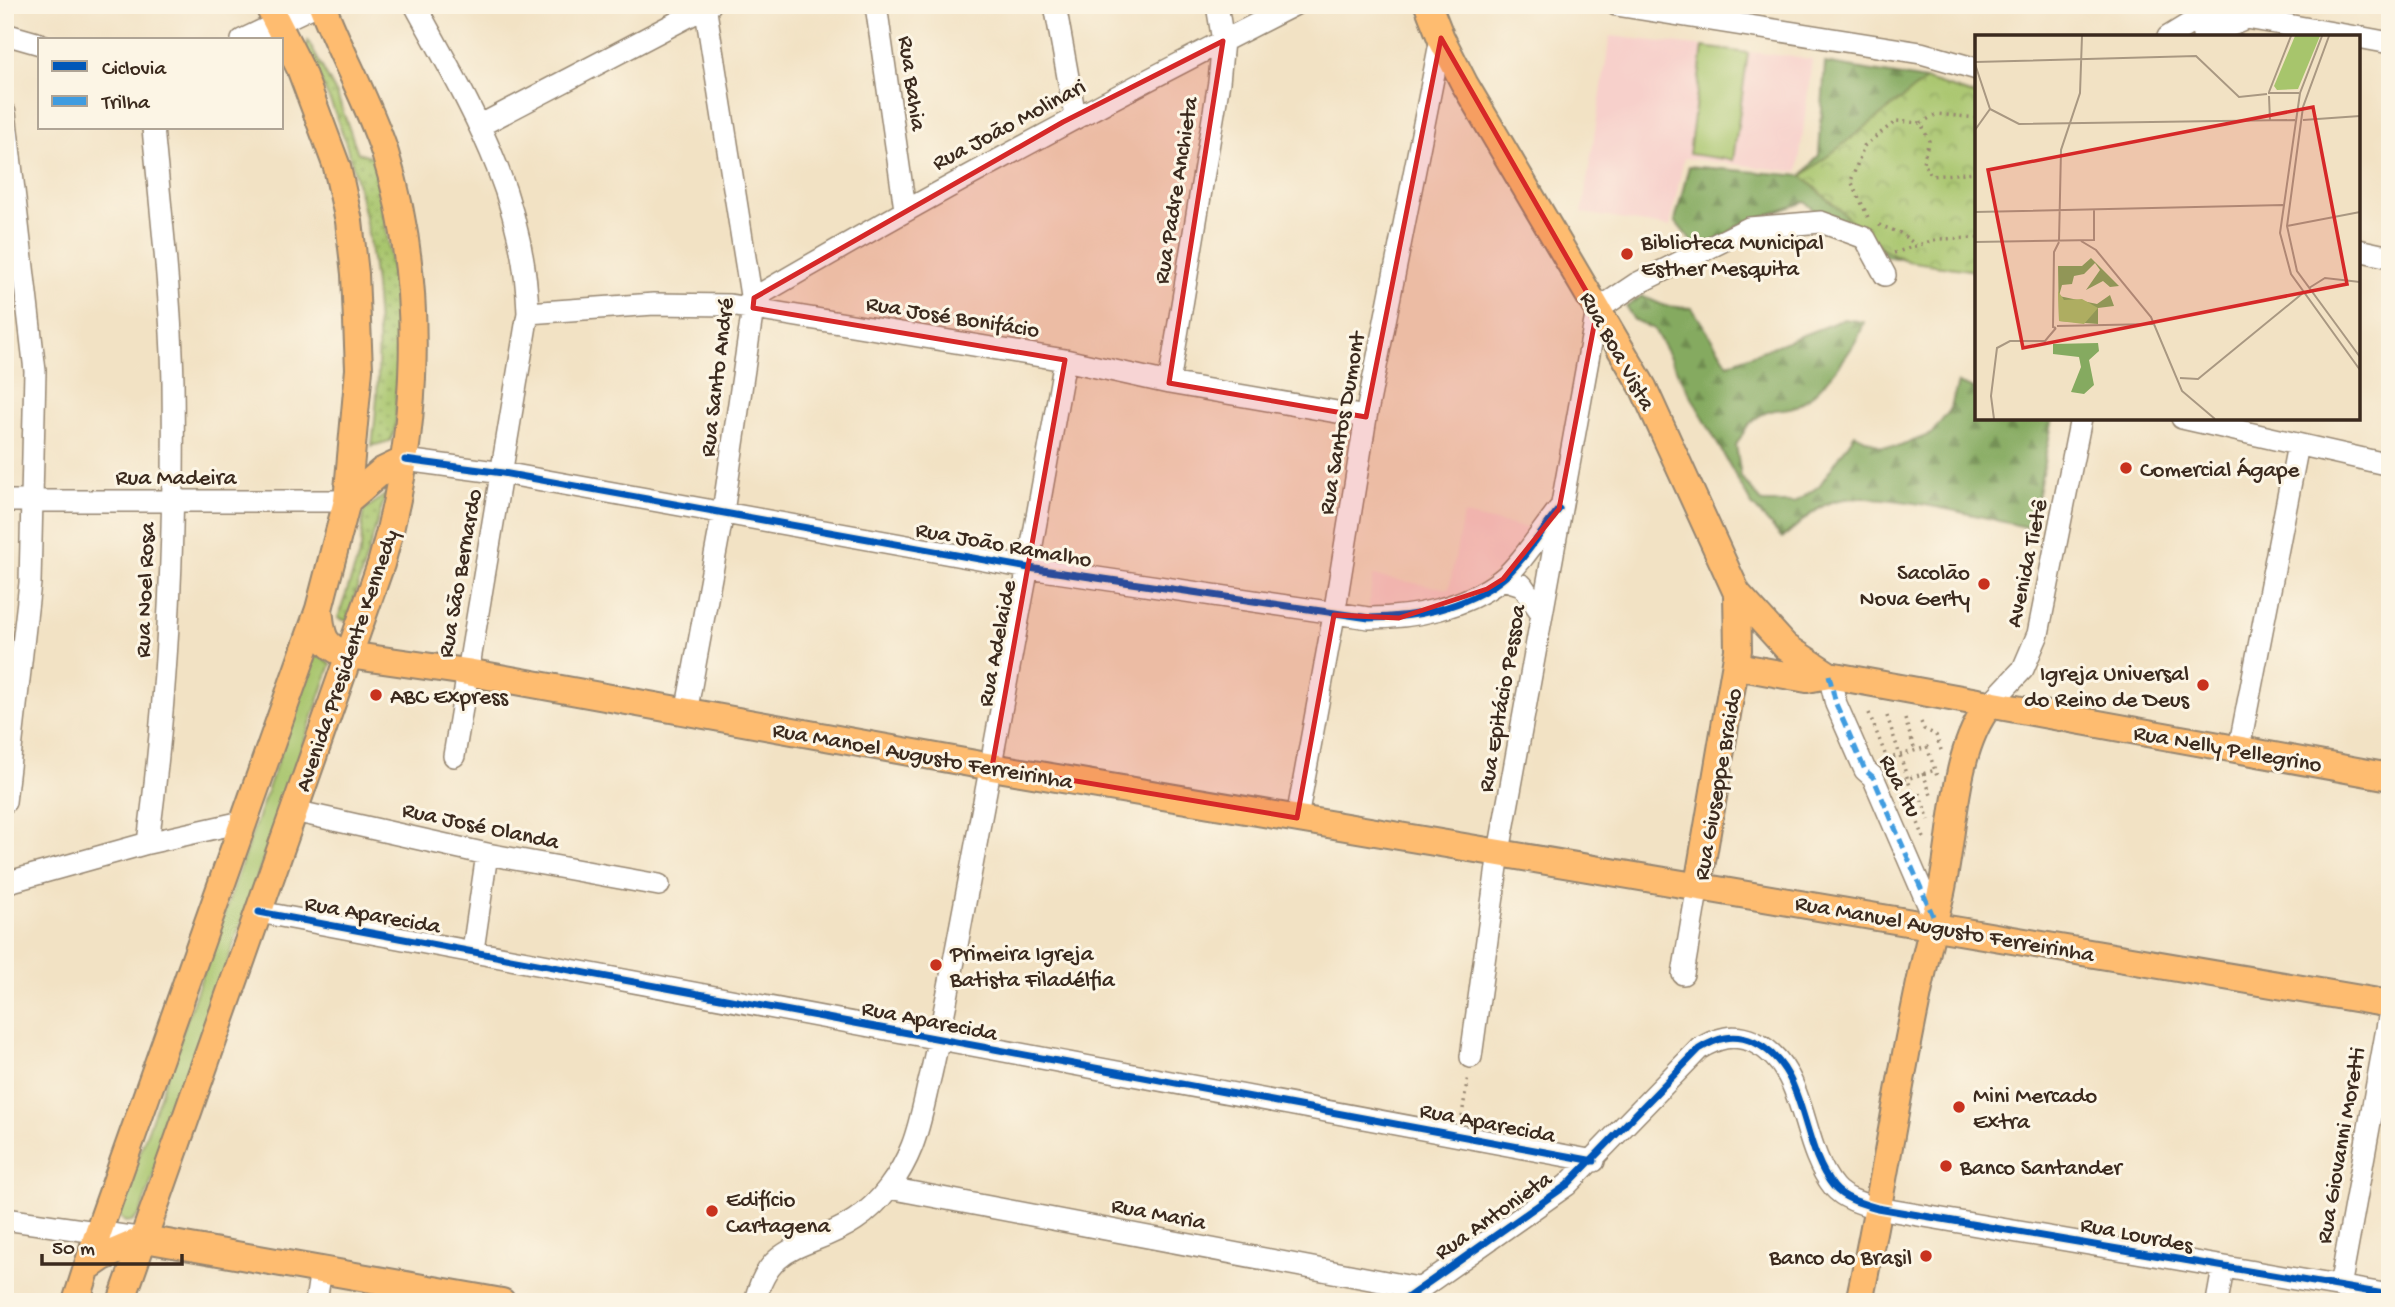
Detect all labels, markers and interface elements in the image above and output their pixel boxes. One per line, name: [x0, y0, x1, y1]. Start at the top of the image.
street label: Rua Bahia: [891, 34, 931, 134]
inset map: [1975, 35, 2360, 420]
legend: [38, 38, 284, 130]
text: Ciclovia: [102, 58, 167, 83]
street label: Rua João Molinari: [928, 74, 1091, 178]
text: Trilha: [101, 92, 151, 117]
street label: Rua Padre Anchieta: [1149, 94, 1206, 286]
place label: Biblioteca Municipal Esther Mesquita: [1640, 231, 1824, 284]
marker: Biblioteca Municipal Esther Mesquita: [1619, 246, 1635, 262]
street label: Rua Boa Vista: [1572, 288, 1660, 417]
street label: Rua José Bonifácio: [864, 291, 1041, 345]
street label: Rua Santo André: [695, 295, 742, 459]
street label: Rua Santos Dumont: [1314, 329, 1373, 517]
place label: Comercial Ágape: [2140, 457, 2301, 485]
marker: Comercial Ágape: [2118, 460, 2134, 476]
street label: Rua Madeira: [115, 466, 238, 493]
street label: Rua São Bernardo: [433, 487, 490, 660]
street label: Avenida Tietê: [2002, 496, 2055, 630]
street label: Rua João Ramalho: [913, 518, 1094, 575]
street label: Rua Noel Rosa: [131, 521, 162, 658]
street label: Avenida Presidente Kennedy: [291, 527, 406, 796]
place label: Sacolão Nova Gerty: [1859, 561, 1970, 614]
marker: Sacolão Nova Gerty: [1976, 576, 1992, 592]
street label: Rua Adelaide: [973, 577, 1024, 709]
street label: Rua Epitácio Pessoa: [1474, 601, 1533, 795]
place label: Igreja Universal do Reino de Deus: [2024, 662, 2190, 715]
marker: Igreja Universal do Reino de Deus: [2195, 677, 2211, 693]
place label: ABC Express: [390, 685, 508, 712]
street label: Rua Giuseppe Braido: [1689, 686, 1750, 883]
marker: ABC Express: [368, 687, 384, 703]
street label: Rua Manoel Augusto Ferreirinha: [770, 718, 1076, 797]
street label: Rua Nelly Pellegrino: [2131, 721, 2324, 780]
street label: Rua Itu: [1872, 751, 1926, 823]
street label: Rua José Olanda: [399, 798, 562, 857]
street label: Rua Aparecida: [302, 891, 444, 942]
street label: Rua Manuel Augusto Ferreirinha: [1793, 891, 2097, 970]
place label: Primeira Igreja Batista Filadélfia: [949, 942, 1116, 995]
marker: Primeira Igreja Batista Filadélfia: [928, 957, 944, 973]
street label: Rua Aparecida: [859, 996, 1001, 1049]
street label: Rua Giovanni Moretti: [2312, 1045, 2373, 1246]
place label: Mini Mercado Extra: [1973, 1084, 2097, 1137]
street label: Rua Aparecida: [1417, 1098, 1559, 1151]
marker: Mini Mercado Extra: [1951, 1099, 1967, 1115]
place label: Banco Santander: [1959, 1156, 2123, 1183]
marker: Banco Santander: [1938, 1158, 1954, 1174]
street label: Rua Antonieta: [1430, 1166, 1559, 1267]
place label: Edifício Cartagena: [726, 1188, 831, 1241]
street label: Rua Maria: [1109, 1193, 1209, 1238]
marker: Edifício Cartagena: [704, 1203, 720, 1219]
street label: Rua Lourdes: [2078, 1212, 2195, 1261]
scale bar: [42, 1223, 182, 1267]
text: 50 m: [52, 1238, 95, 1263]
place label: Banco do Brasil: [1768, 1246, 1912, 1273]
marker: Banco do Brasil: [1918, 1248, 1934, 1264]

